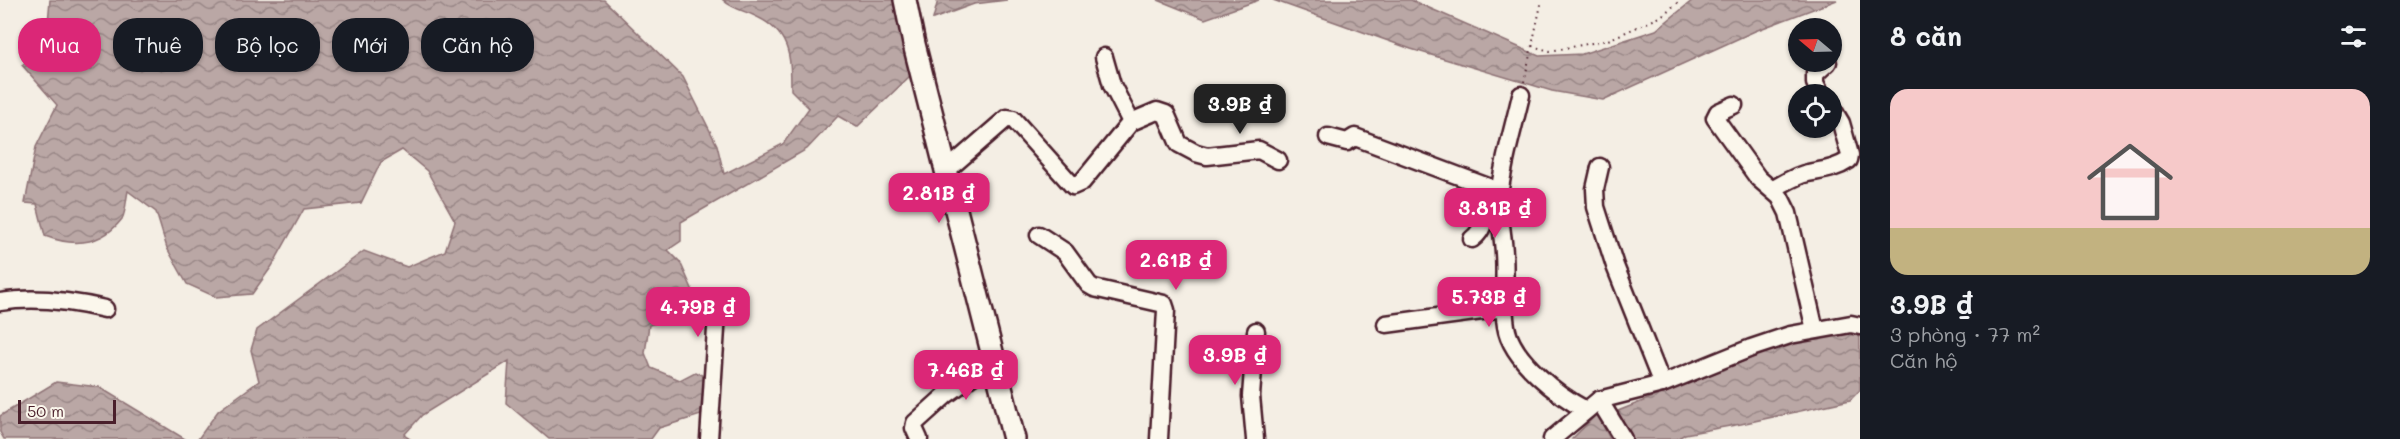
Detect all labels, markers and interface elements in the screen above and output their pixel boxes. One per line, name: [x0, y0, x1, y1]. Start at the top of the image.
chip: Mua: [18, 18, 101, 72]
chip: Thuê: [113, 18, 203, 72]
chip: Bộ lọc: [215, 18, 320, 72]
chip: Mới: [332, 18, 409, 72]
chip: Căn hộ: [421, 18, 534, 72]
north arrow: [1788, 18, 1842, 72]
map controls: [1788, 18, 1842, 138]
text: 8 căn: [1890, 19, 1962, 53]
icon: filters: [2337, 20, 2370, 53]
pin: 3.9B ₫: [1191, 84, 1289, 135]
button: locate: [1788, 84, 1842, 138]
text: 3.9B ₫: [1208, 90, 1272, 116]
icon: home: [2076, 128, 2184, 236]
pin: 2.81B ₫: [884, 173, 994, 224]
text: 2.81B ₫: [903, 179, 975, 205]
pin: 3.81B ₫: [1440, 188, 1550, 239]
text: 3.81B ₫: [1458, 194, 1532, 220]
pin: 2.61B ₫: [1121, 240, 1231, 291]
text: 2.61B ₫: [1140, 246, 1212, 272]
pin: 5.73B ₫: [1434, 277, 1544, 328]
text: 5.73B ₫: [1451, 283, 1527, 309]
pin: 4.79B ₫: [643, 287, 753, 338]
text: 3.9B ₫: [1890, 287, 1974, 321]
text: 4.79B ₫: [660, 293, 736, 319]
text: 3 phòng · 77 m²: [1890, 321, 2040, 347]
pin: 3.9B ₫: [1186, 335, 1284, 386]
text: 3.9B ₫: [1203, 341, 1267, 367]
text: Căn hộ: [1890, 347, 1957, 373]
pin: 7.46B ₫: [911, 350, 1021, 401]
text: 7.46B ₫: [928, 356, 1004, 382]
scale bar: [18, 397, 116, 424]
text: 50 m: [27, 400, 64, 421]

